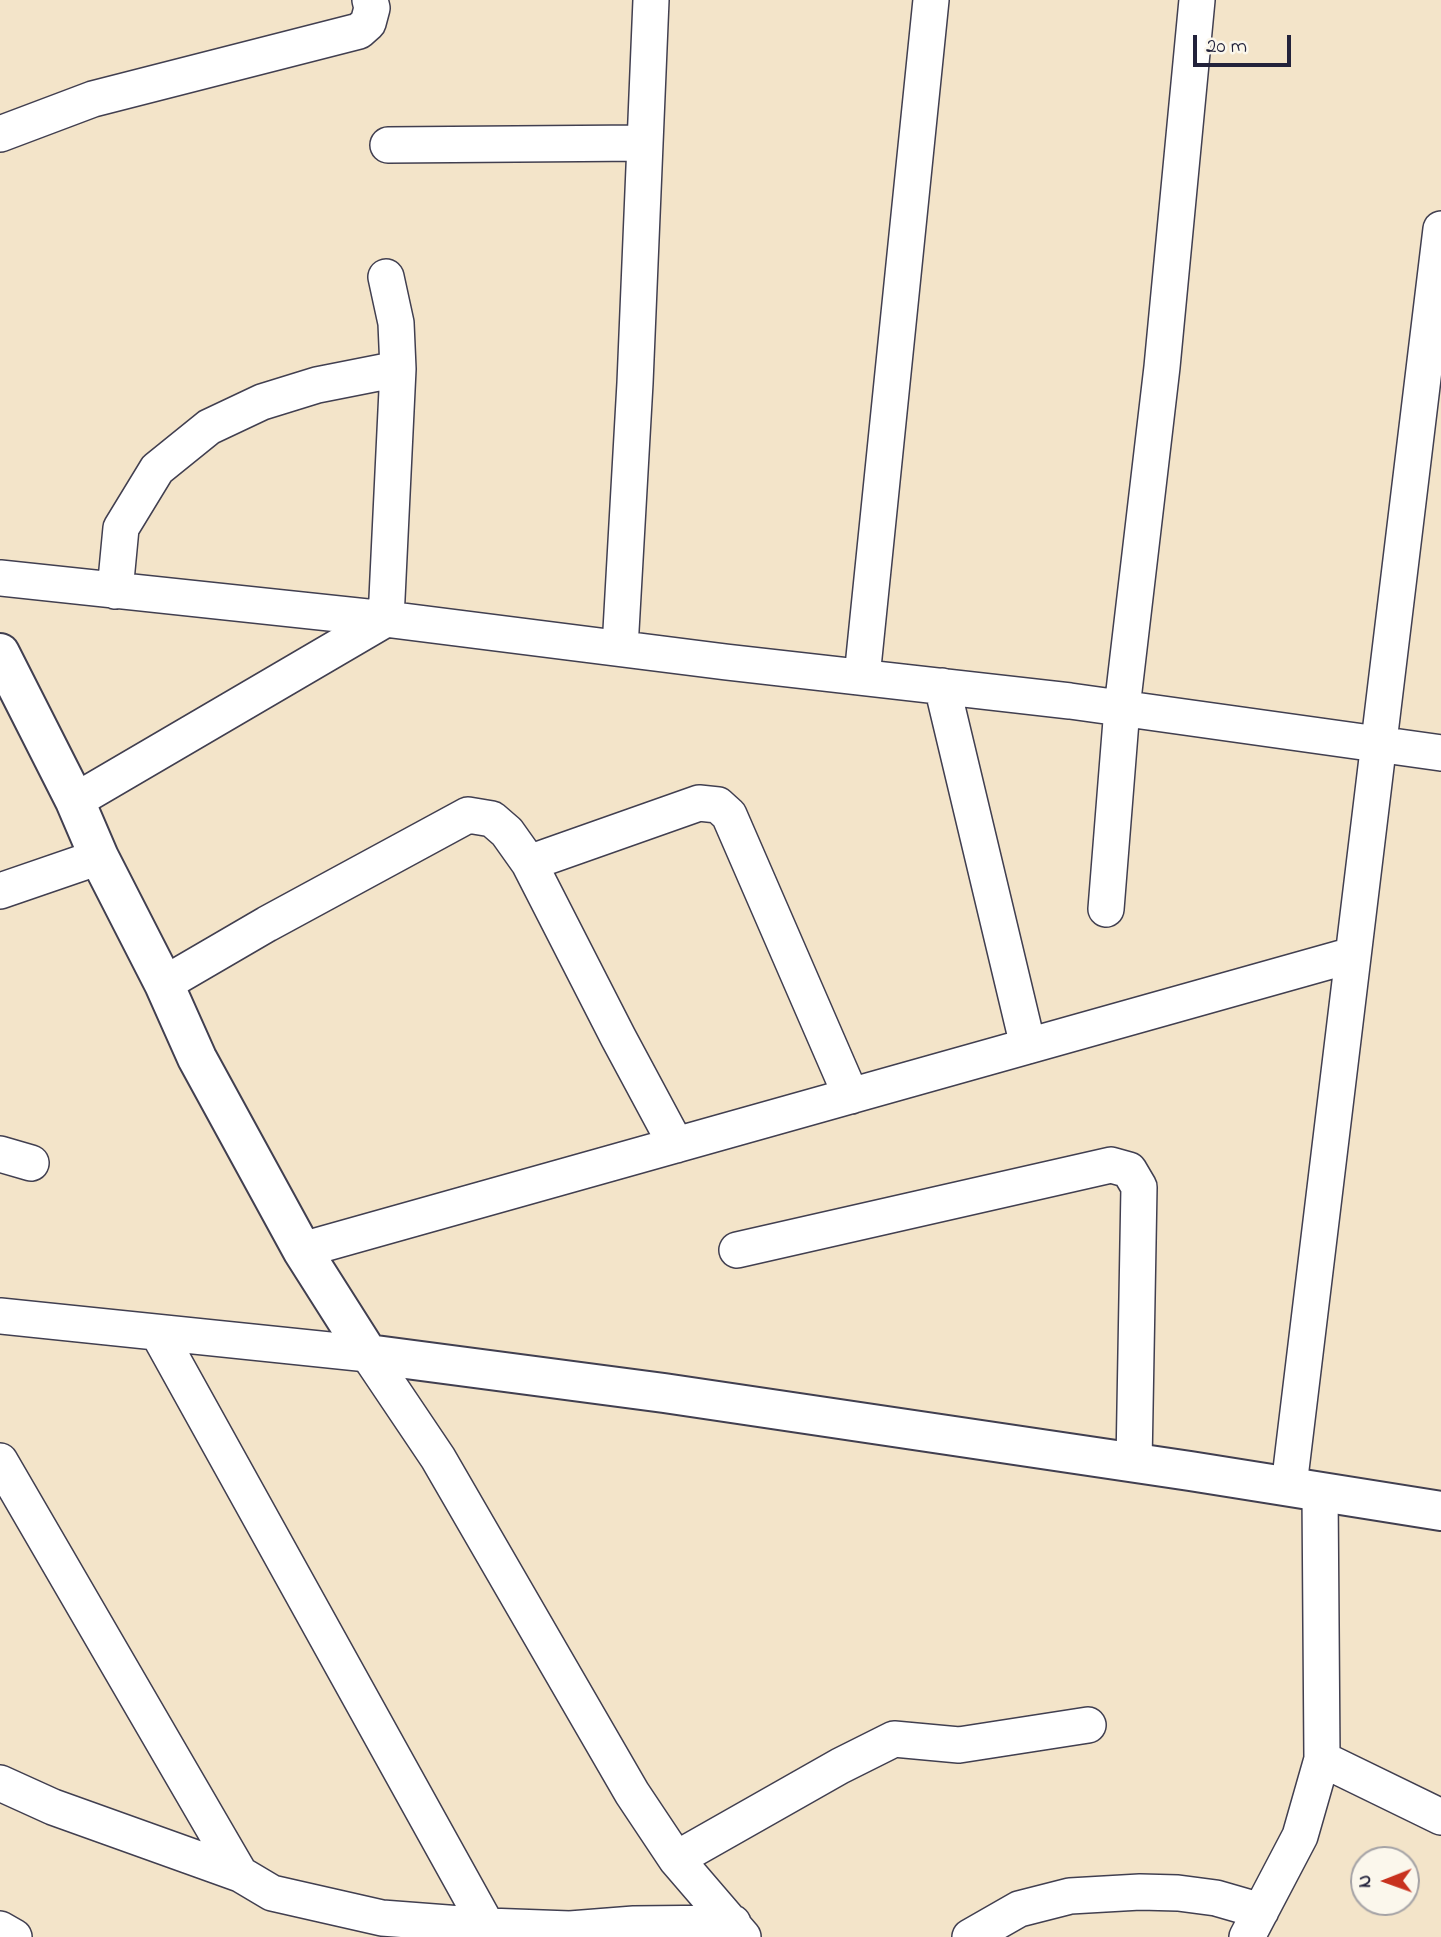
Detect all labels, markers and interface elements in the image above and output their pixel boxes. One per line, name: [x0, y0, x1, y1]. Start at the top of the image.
scale bar: [1196, 21, 1294, 65]
text: 20 m: [1206, 32, 1247, 62]
north arrow: [1350, 1846, 1420, 1916]
text: N: [1352, 1875, 1379, 1888]

